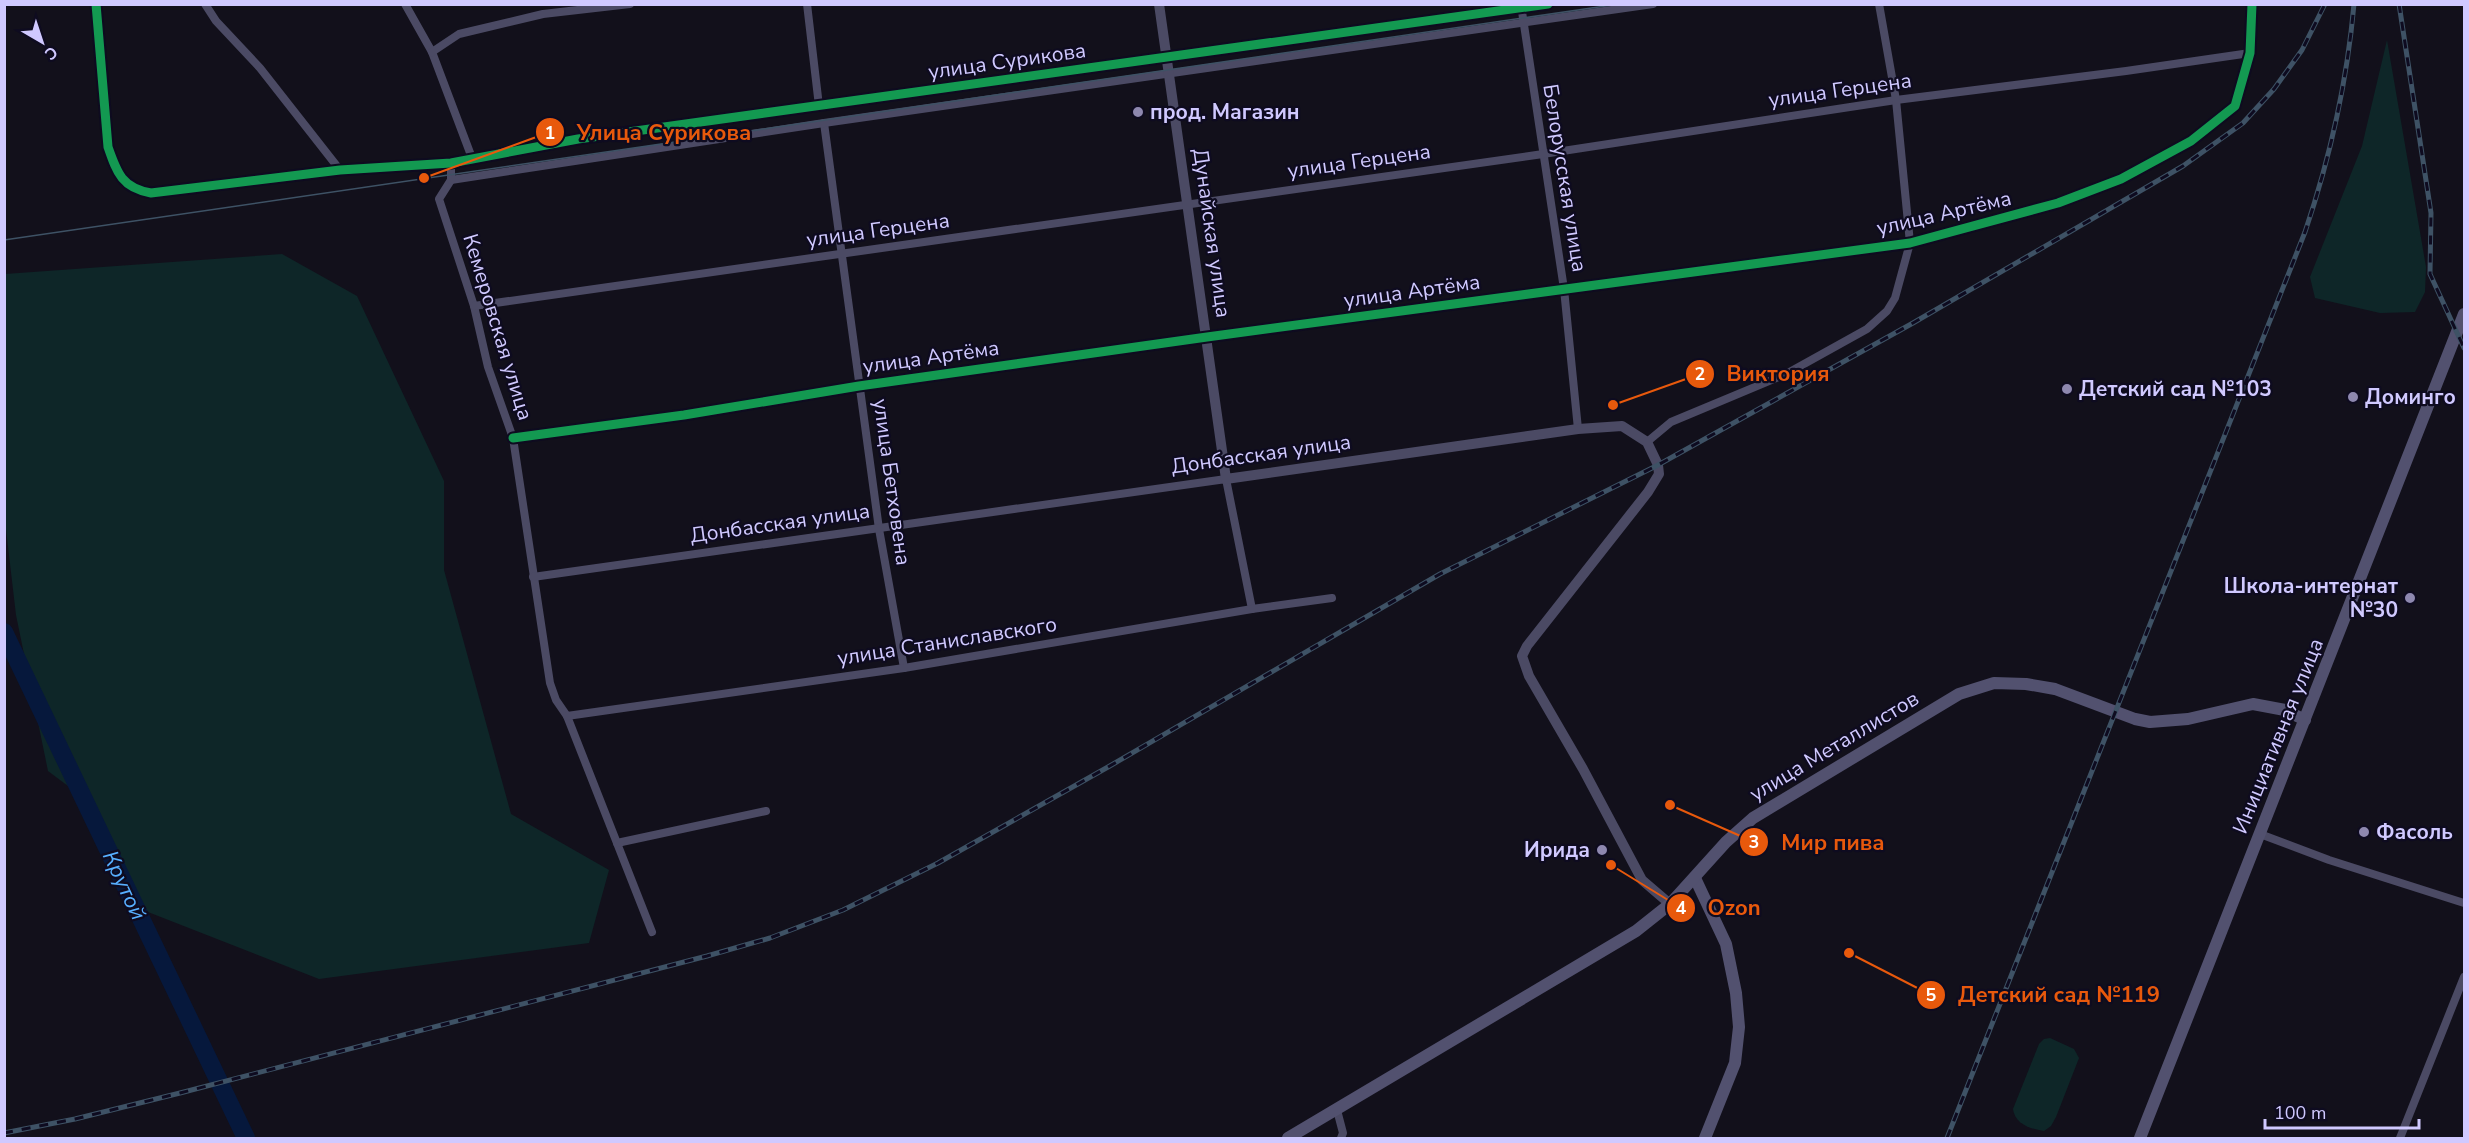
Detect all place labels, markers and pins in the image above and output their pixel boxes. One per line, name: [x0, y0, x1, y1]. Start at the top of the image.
place label: прод. Магазин: [1150, 98, 1300, 126]
marker: прод. Магазин: [1131, 105, 1145, 119]
callout: Улица Сурикова: [535, 112, 763, 152]
callout: Виктория: [1685, 354, 1842, 394]
place label: Детский сад №103: [2079, 375, 2272, 403]
marker: Детский сад №103: [2060, 382, 2074, 396]
place label: Доминго: [2365, 383, 2456, 411]
marker: Доминго: [2346, 390, 2360, 404]
place label: Школа-интернат №30: [2224, 572, 2398, 624]
marker: Школа-интернат №30: [2403, 591, 2417, 605]
place label: Фасоль: [2376, 818, 2453, 846]
callout: Мир пива: [1739, 822, 1896, 862]
marker: Фасоль: [2357, 825, 2371, 839]
place label: Ирида: [1524, 836, 1590, 864]
marker: Ирида: [1595, 843, 1609, 857]
callout: Ozon: [1666, 888, 1773, 928]
callout: Детский сад №119: [1916, 975, 2172, 1015]

